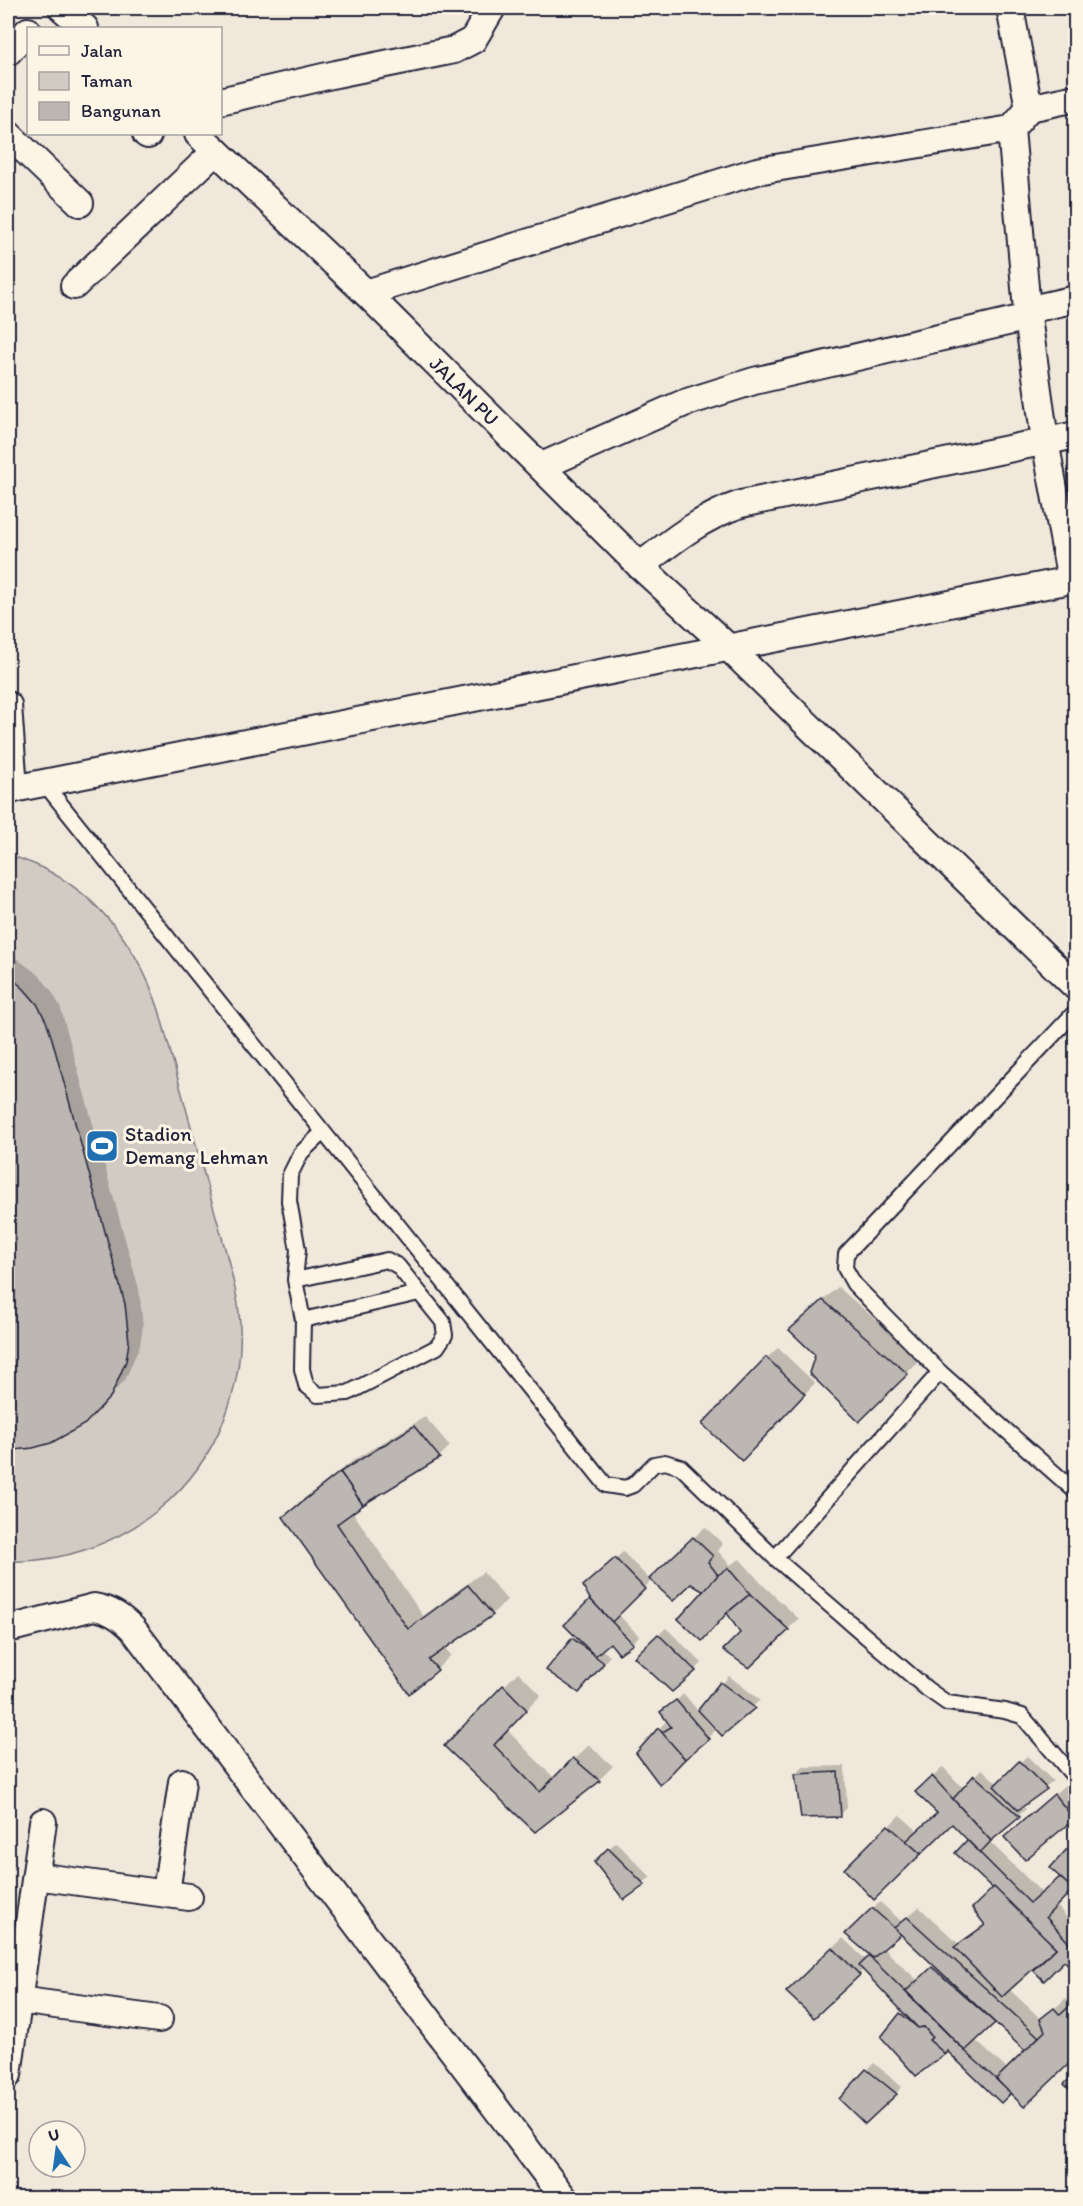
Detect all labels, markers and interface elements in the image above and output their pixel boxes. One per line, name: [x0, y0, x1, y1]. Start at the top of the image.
legend: [27, 27, 222, 135]
text: Jalan: [81, 40, 123, 62]
text: Taman: [81, 70, 133, 92]
text: Bangunan: [81, 100, 161, 122]
street label: JALAN PU: [425, 351, 504, 430]
place label: Stadion Demang Lehman: [125, 1122, 268, 1169]
sports icon: Stadion Demang Lehman: [84, 1128, 120, 1164]
north arrow: [27, 2119, 87, 2179]
text: U: [46, 2124, 61, 2145]

